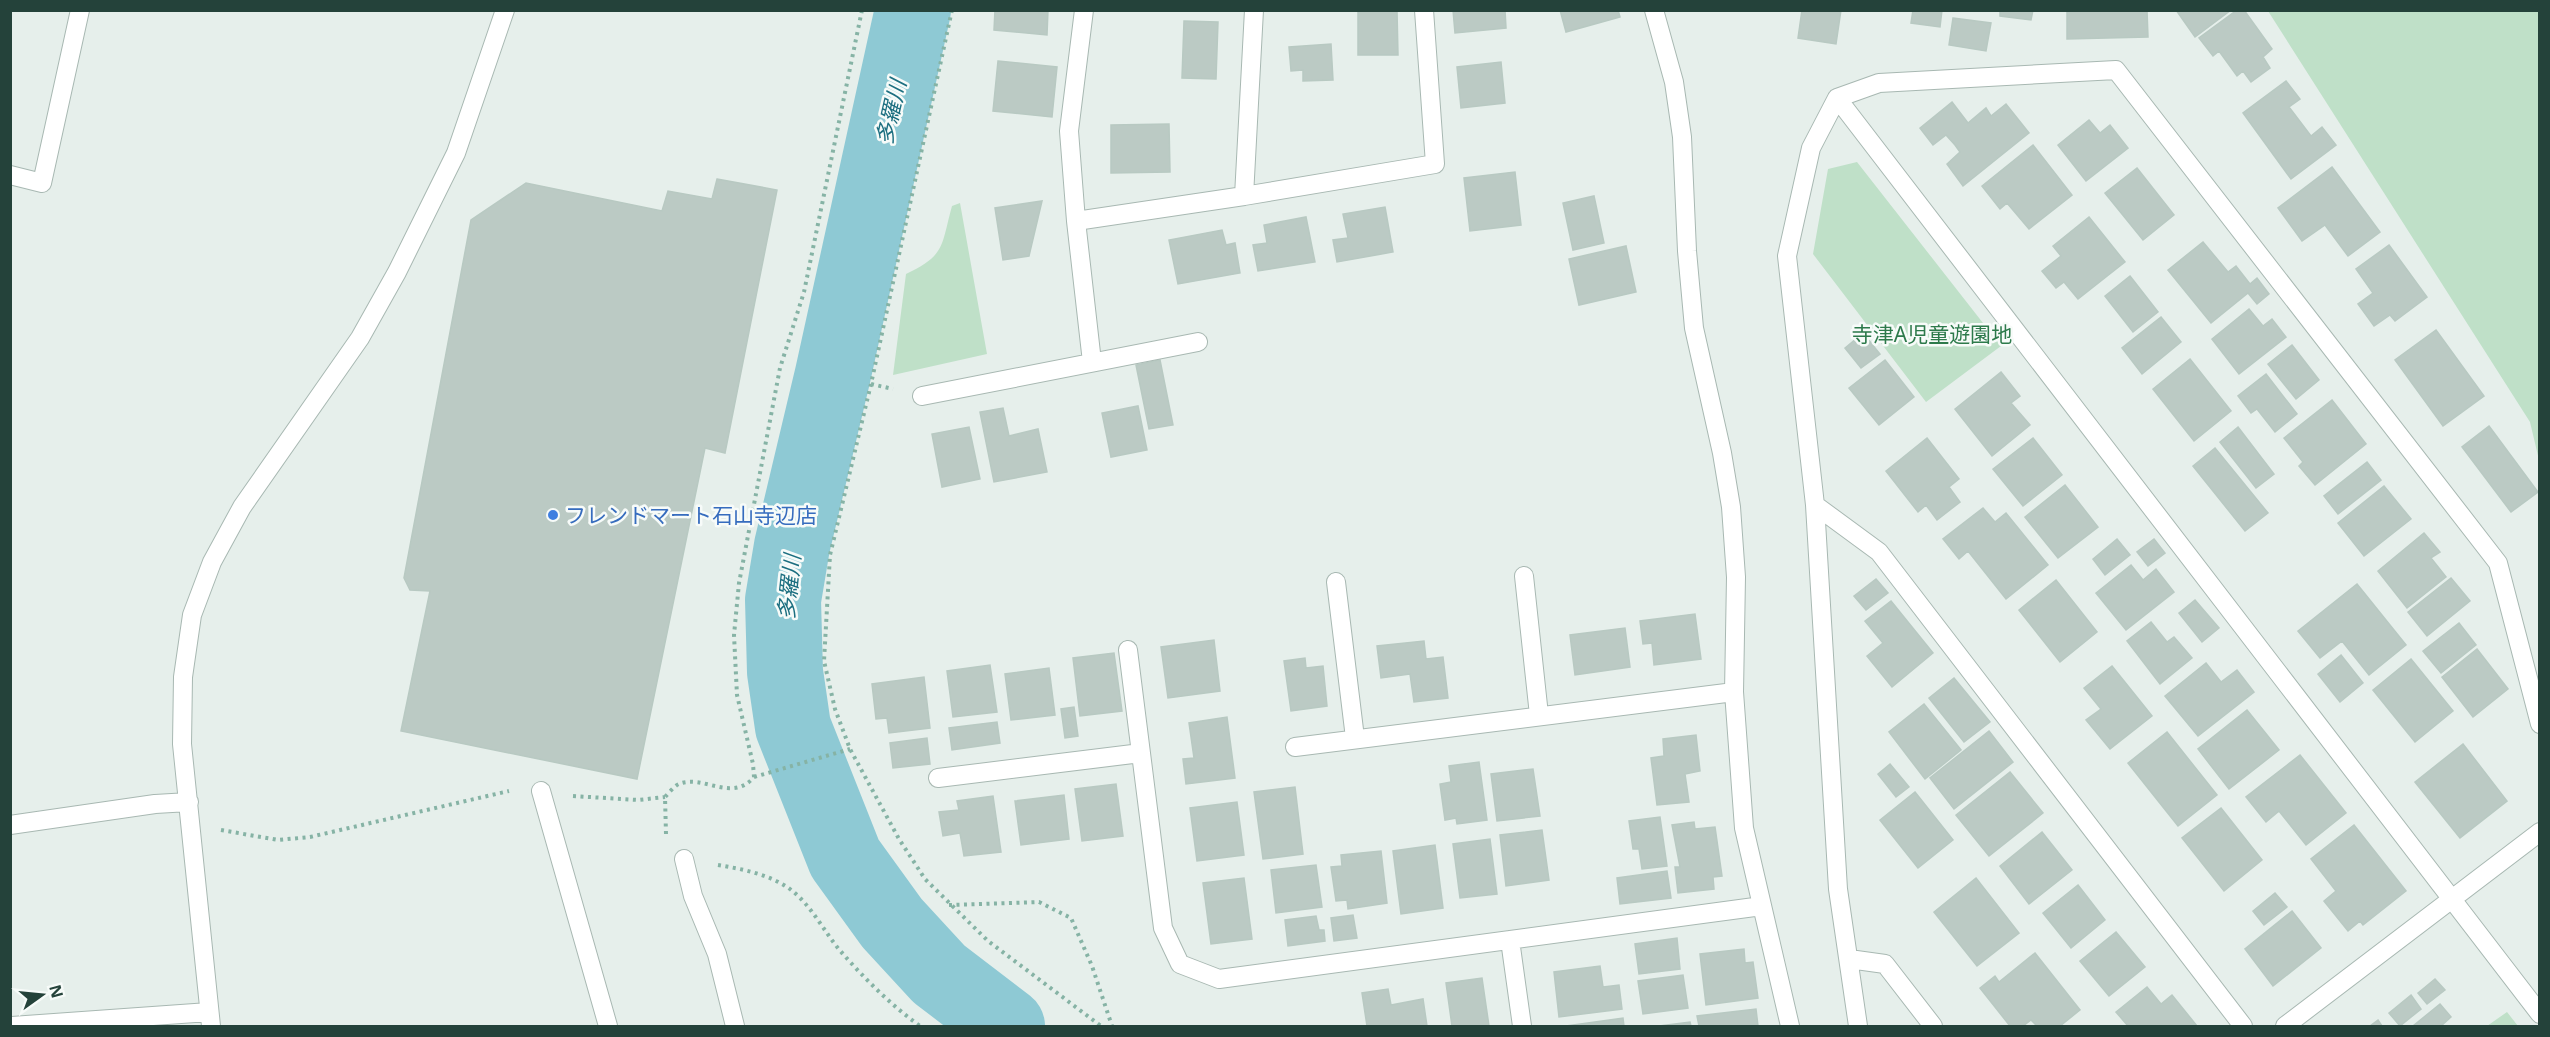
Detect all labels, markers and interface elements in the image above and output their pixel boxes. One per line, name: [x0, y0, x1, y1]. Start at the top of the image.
water label: 多羅川: [868, 75, 912, 148]
park label: 寺津A児童遊園地: [1852, 320, 2012, 348]
place label: フレンドマート石山寺辺店: [565, 501, 817, 529]
marker: フレンドマート石山寺辺店: [546, 508, 560, 522]
water label: 多羅川: [770, 551, 807, 621]
north arrow: [12, 965, 72, 1025]
text: N: [44, 982, 69, 1000]

